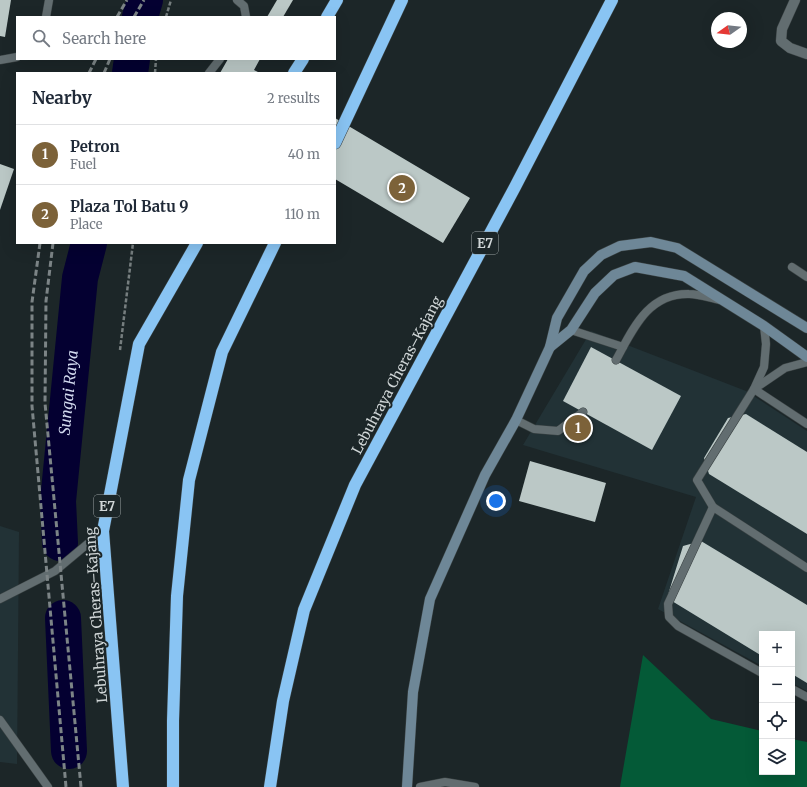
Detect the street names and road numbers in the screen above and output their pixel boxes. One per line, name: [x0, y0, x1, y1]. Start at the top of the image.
road number: E7: [472, 232, 498, 254]
street label: Lebuhraya Cheras–Kajang: [348, 293, 447, 457]
road number: E7: [94, 495, 120, 517]
street label: Lebuhraya Cheras–Kajang: [81, 526, 111, 704]

